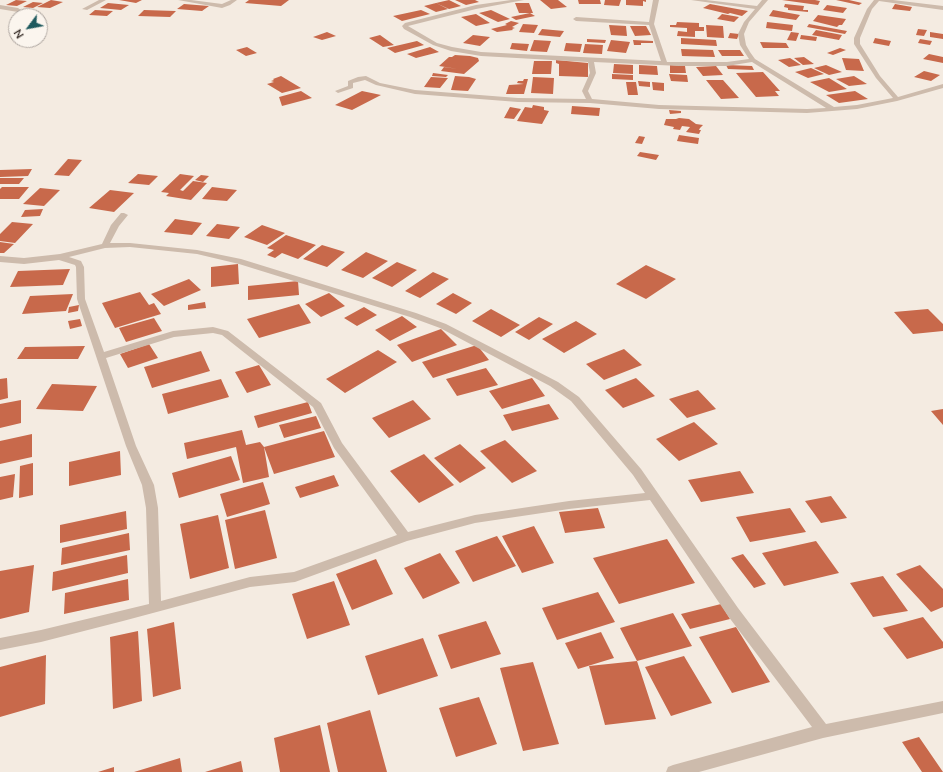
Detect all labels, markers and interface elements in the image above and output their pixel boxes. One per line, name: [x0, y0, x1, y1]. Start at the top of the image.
north arrow: [8, 8, 48, 48]
text: N: [11, 27, 27, 41]

